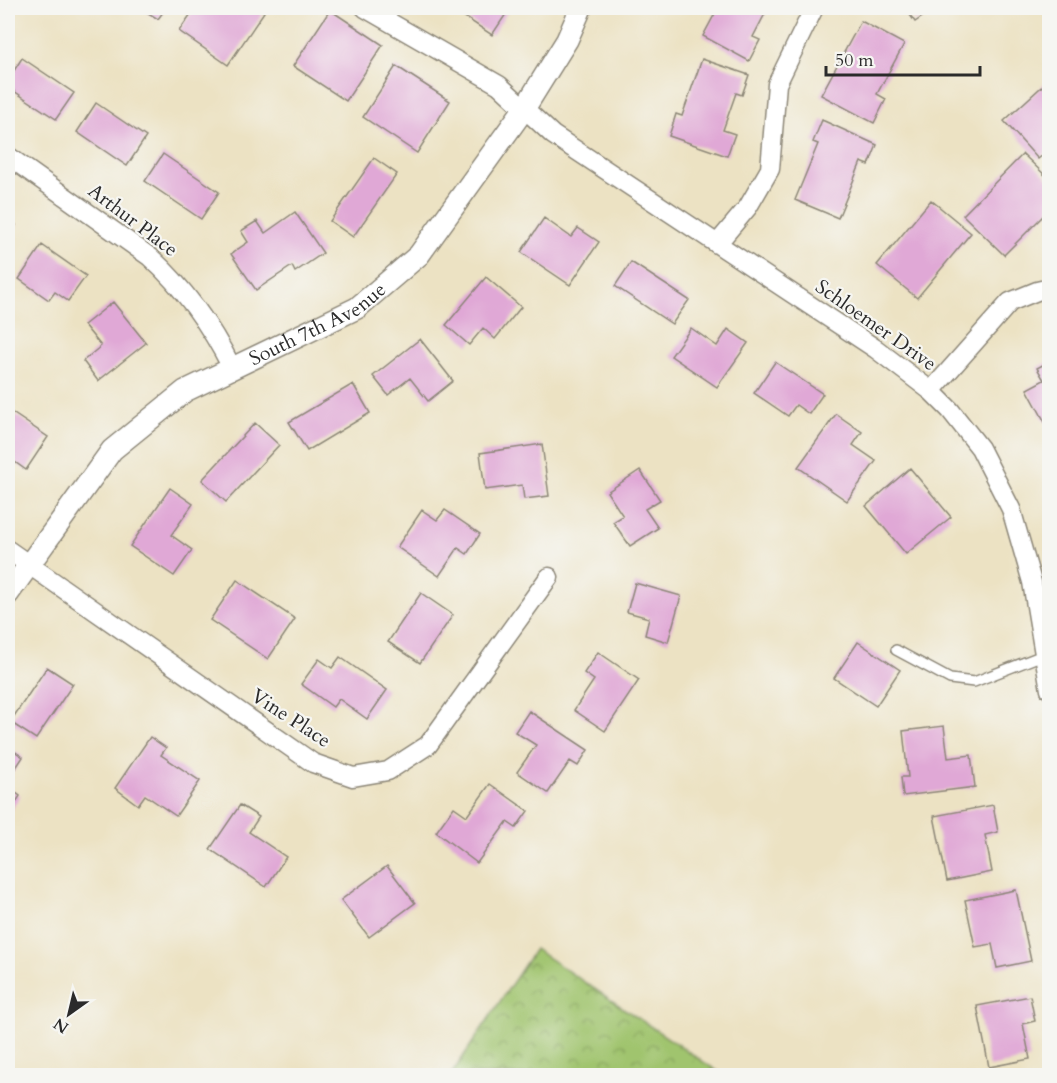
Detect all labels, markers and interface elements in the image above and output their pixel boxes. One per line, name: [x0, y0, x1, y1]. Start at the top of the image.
scale bar: [826, 39, 980, 77]
text: 50 m: [835, 48, 874, 73]
street label: Arthur Place: [82, 177, 184, 263]
street label: Schloemer Drive: [810, 273, 942, 377]
street label: South 7th Avenue: [244, 276, 391, 372]
street label: Vine Place: [246, 682, 336, 754]
north arrow: [39, 984, 99, 1044]
text: N: [49, 1013, 73, 1039]

